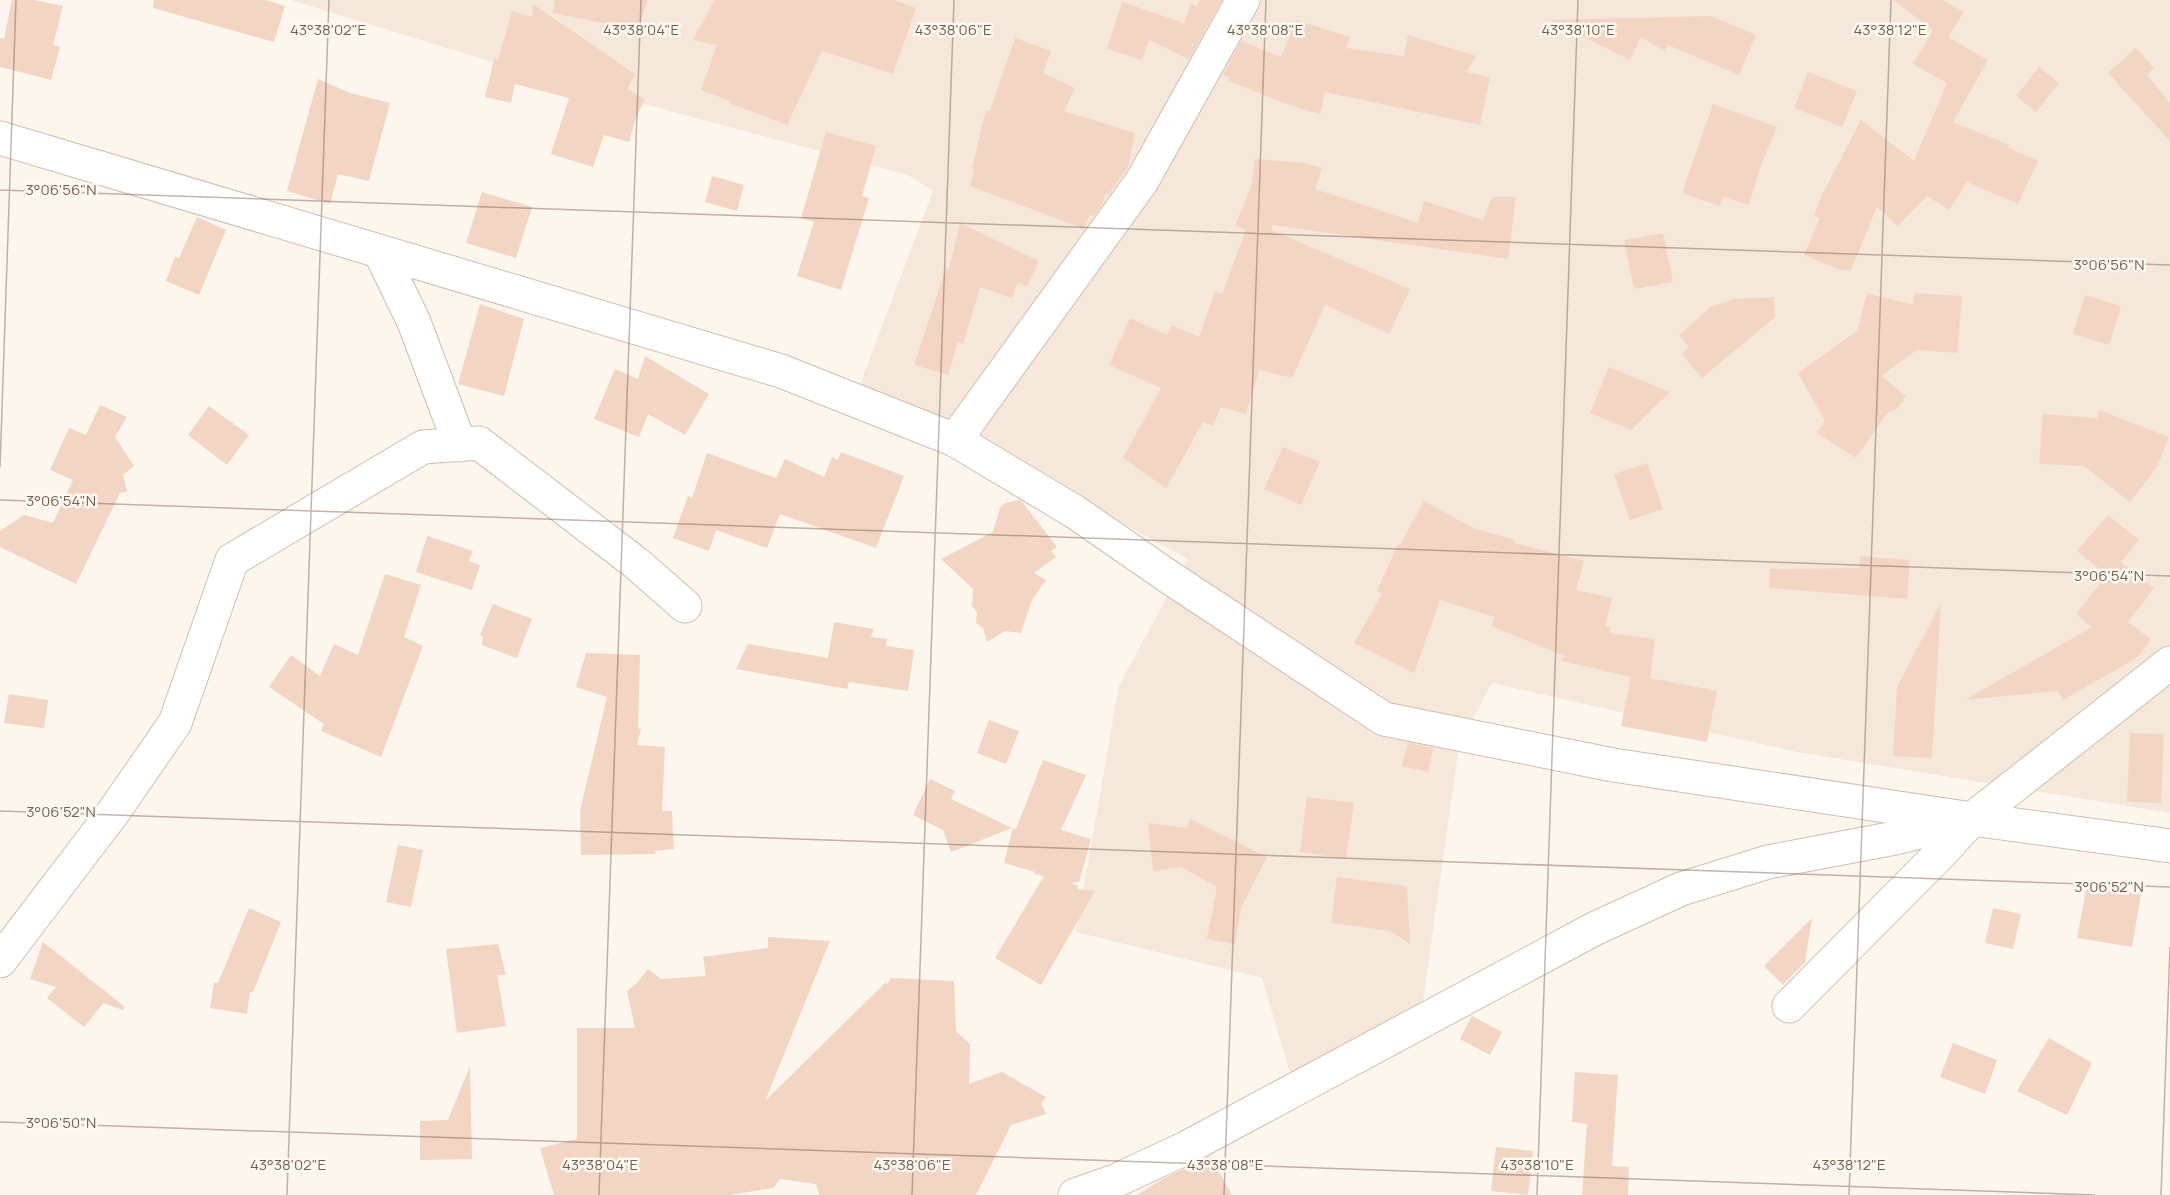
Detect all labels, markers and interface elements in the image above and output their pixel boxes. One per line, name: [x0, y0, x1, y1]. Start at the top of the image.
text: 43°38'02"E: [290, 19, 366, 40]
text: 43°38'04"E: [603, 19, 679, 40]
text: 43°38'06"E: [915, 19, 991, 40]
text: 43°38'08"E: [1227, 19, 1303, 40]
text: 43°38'10"E: [1541, 19, 1615, 40]
text: 43°38'12"E: [1854, 19, 1926, 40]
text: 3°06'56"N: [26, 179, 96, 200]
text: 3°06'56"N: [2074, 254, 2144, 275]
text: 3°06'54"N: [26, 490, 96, 511]
text: 3°06'54"N: [2074, 565, 2144, 586]
text: 3°06'52"N: [26, 801, 96, 822]
text: 3°06'52"N: [2074, 876, 2144, 897]
text: 3°06'50"N: [26, 1112, 96, 1133]
text: 43°38'02"E: [250, 1154, 326, 1175]
text: 43°38'04"E: [562, 1154, 638, 1175]
text: 43°38'06"E: [874, 1154, 950, 1175]
text: 43°38'08"E: [1187, 1154, 1263, 1175]
text: 43°38'10"E: [1500, 1154, 1574, 1175]
text: 43°38'12"E: [1813, 1154, 1885, 1175]

